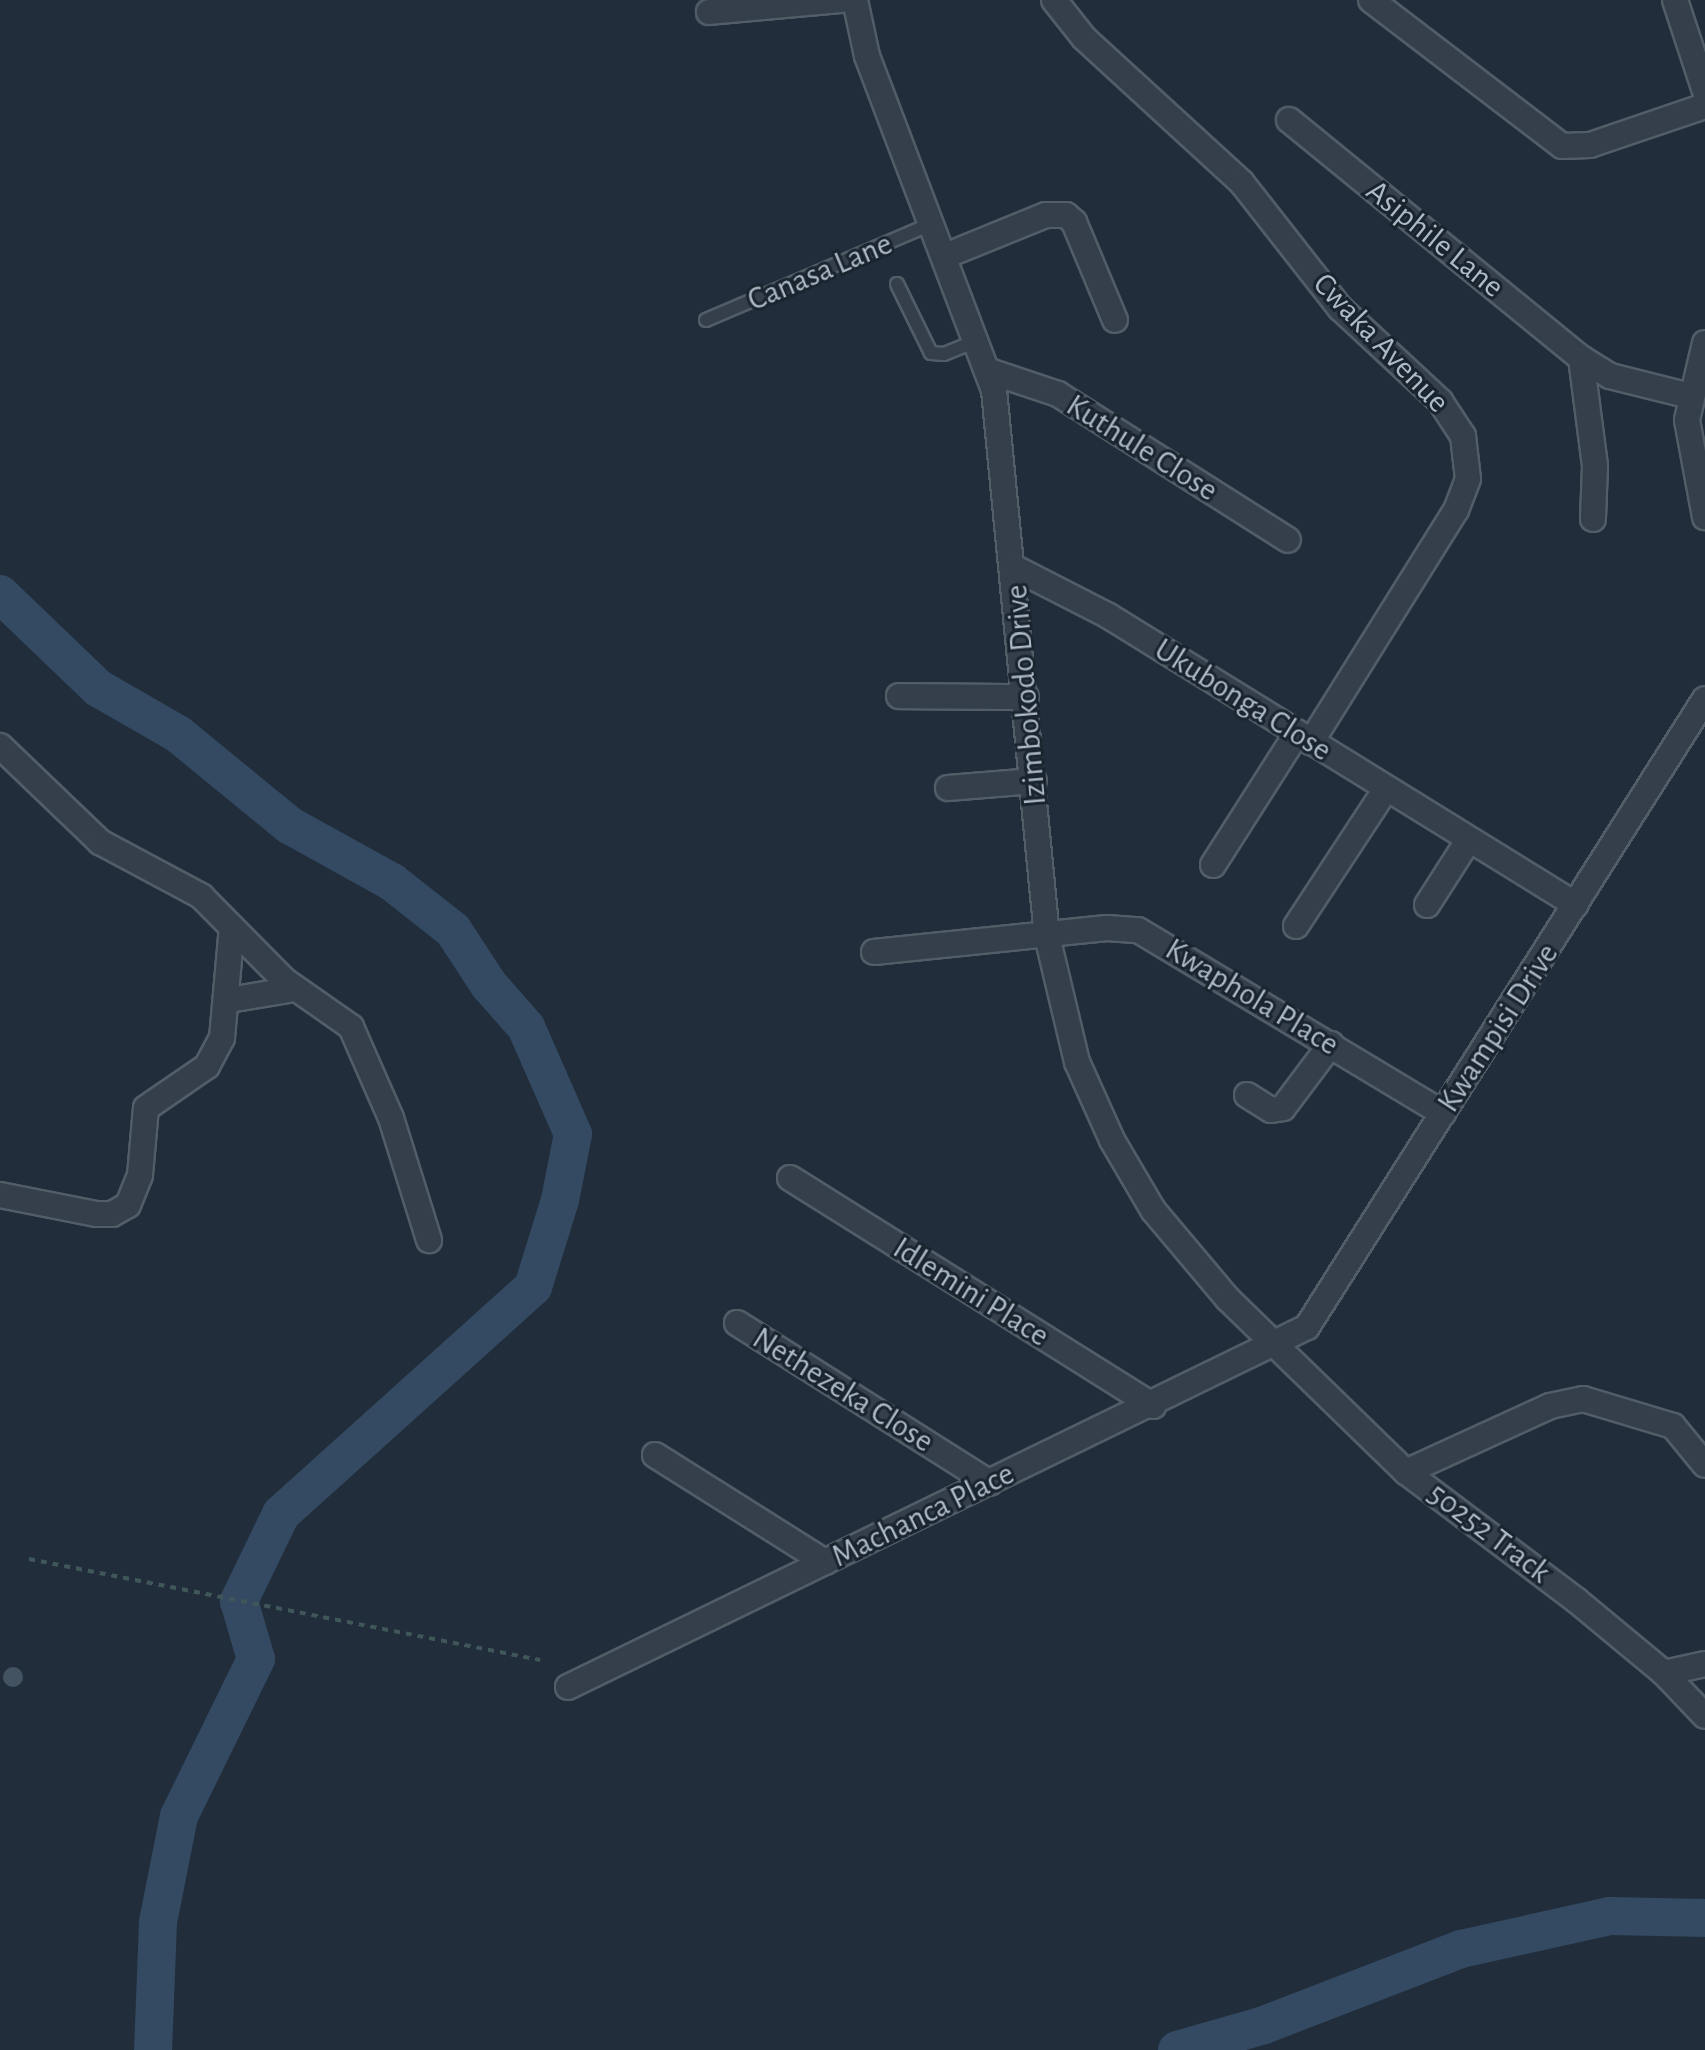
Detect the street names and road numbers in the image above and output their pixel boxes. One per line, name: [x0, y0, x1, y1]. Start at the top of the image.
street label: Asiphile Lane: [1359, 172, 1511, 306]
street label: Canasa Lane: [742, 224, 898, 320]
street label: Cwaka Avenue: [1305, 265, 1457, 421]
street label: Kuthule Close: [1059, 386, 1225, 510]
street label: Izimbokodo Drive: [997, 583, 1055, 807]
street label: Ukubonga Close: [1147, 630, 1339, 770]
street label: Kwaphola Place: [1158, 930, 1346, 1064]
street label: Kwampisi Drive: [1429, 937, 1567, 1119]
street label: Idlemini Place: [886, 1229, 1056, 1355]
street label: Nethezeka Close: [746, 1319, 940, 1461]
street label: Machanca Place: [826, 1454, 1020, 1576]
street label: 50252 Track: [1420, 1475, 1558, 1591]

